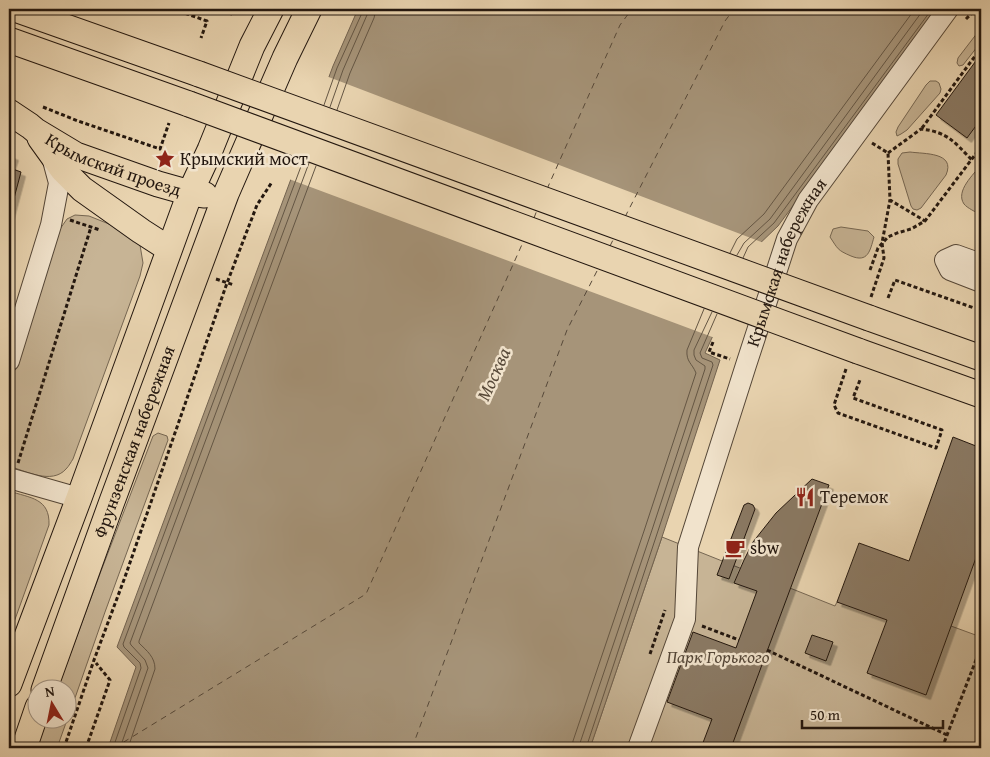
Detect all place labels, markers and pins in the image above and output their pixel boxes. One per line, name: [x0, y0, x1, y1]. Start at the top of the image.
place label: Крымский мост: [180, 145, 308, 172]
place icon: Крымский мост: [154, 148, 176, 170]
place label: Теремок: [820, 483, 889, 510]
restaurant icon: Теремок: [794, 486, 816, 508]
place label: sbw: [750, 534, 779, 561]
cafe icon: sbw: [724, 537, 746, 559]

